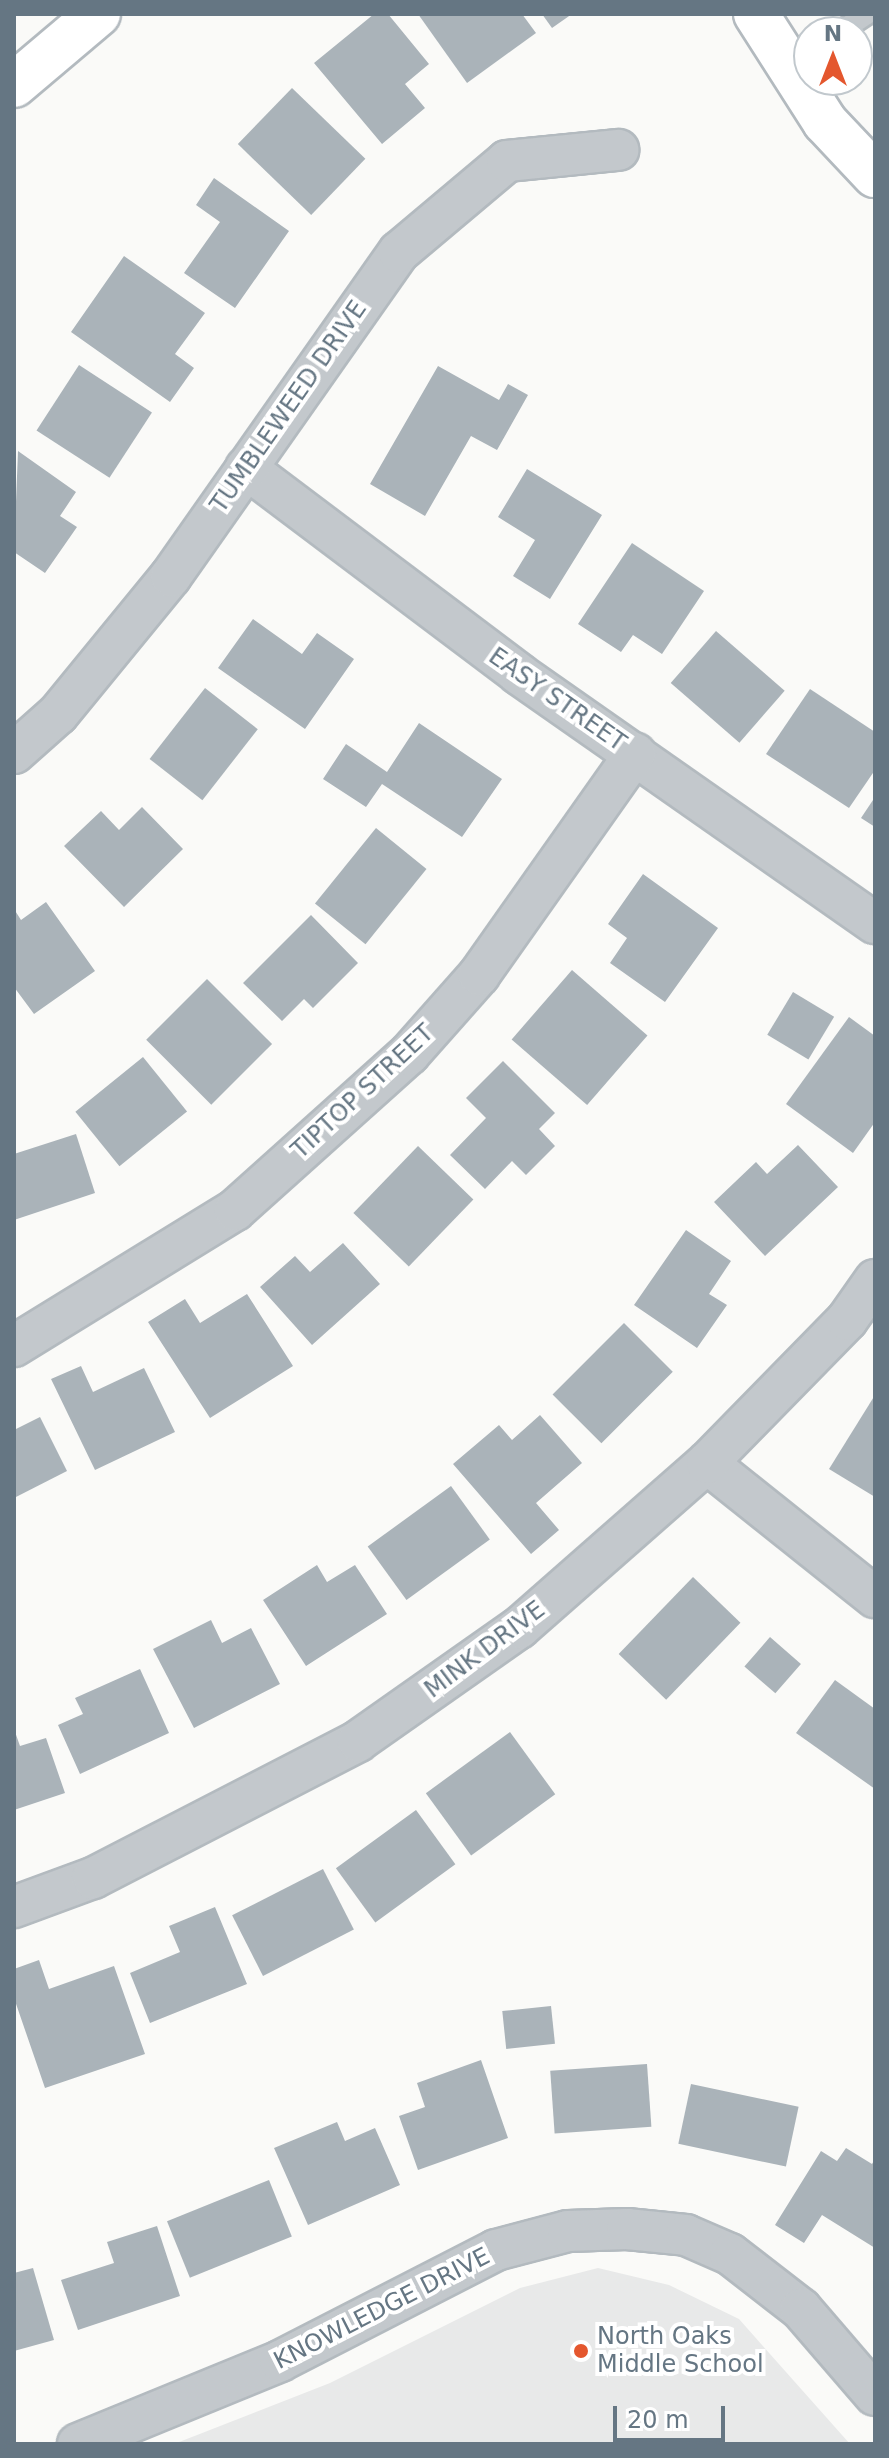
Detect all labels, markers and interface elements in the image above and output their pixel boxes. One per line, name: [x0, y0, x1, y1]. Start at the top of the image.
north arrow: [793, 16, 873, 96]
text: N: [824, 21, 842, 46]
street label: TUMBLEWEED DRIVE: [205, 296, 373, 518]
street label: EASY STREET: [483, 642, 631, 758]
street label: TIPTOP STREET: [286, 1019, 440, 1165]
street label: MINK DRIVE: [419, 1595, 551, 1705]
street label: KNOWLEDGE DRIVE: [269, 2242, 495, 2376]
place label: North Oaks Middle School: [597, 2323, 764, 2379]
marker: North Oaks Middle School: [572, 2342, 590, 2360]
scale bar: [617, 2390, 729, 2440]
text: 20 m: [627, 2406, 689, 2434]

